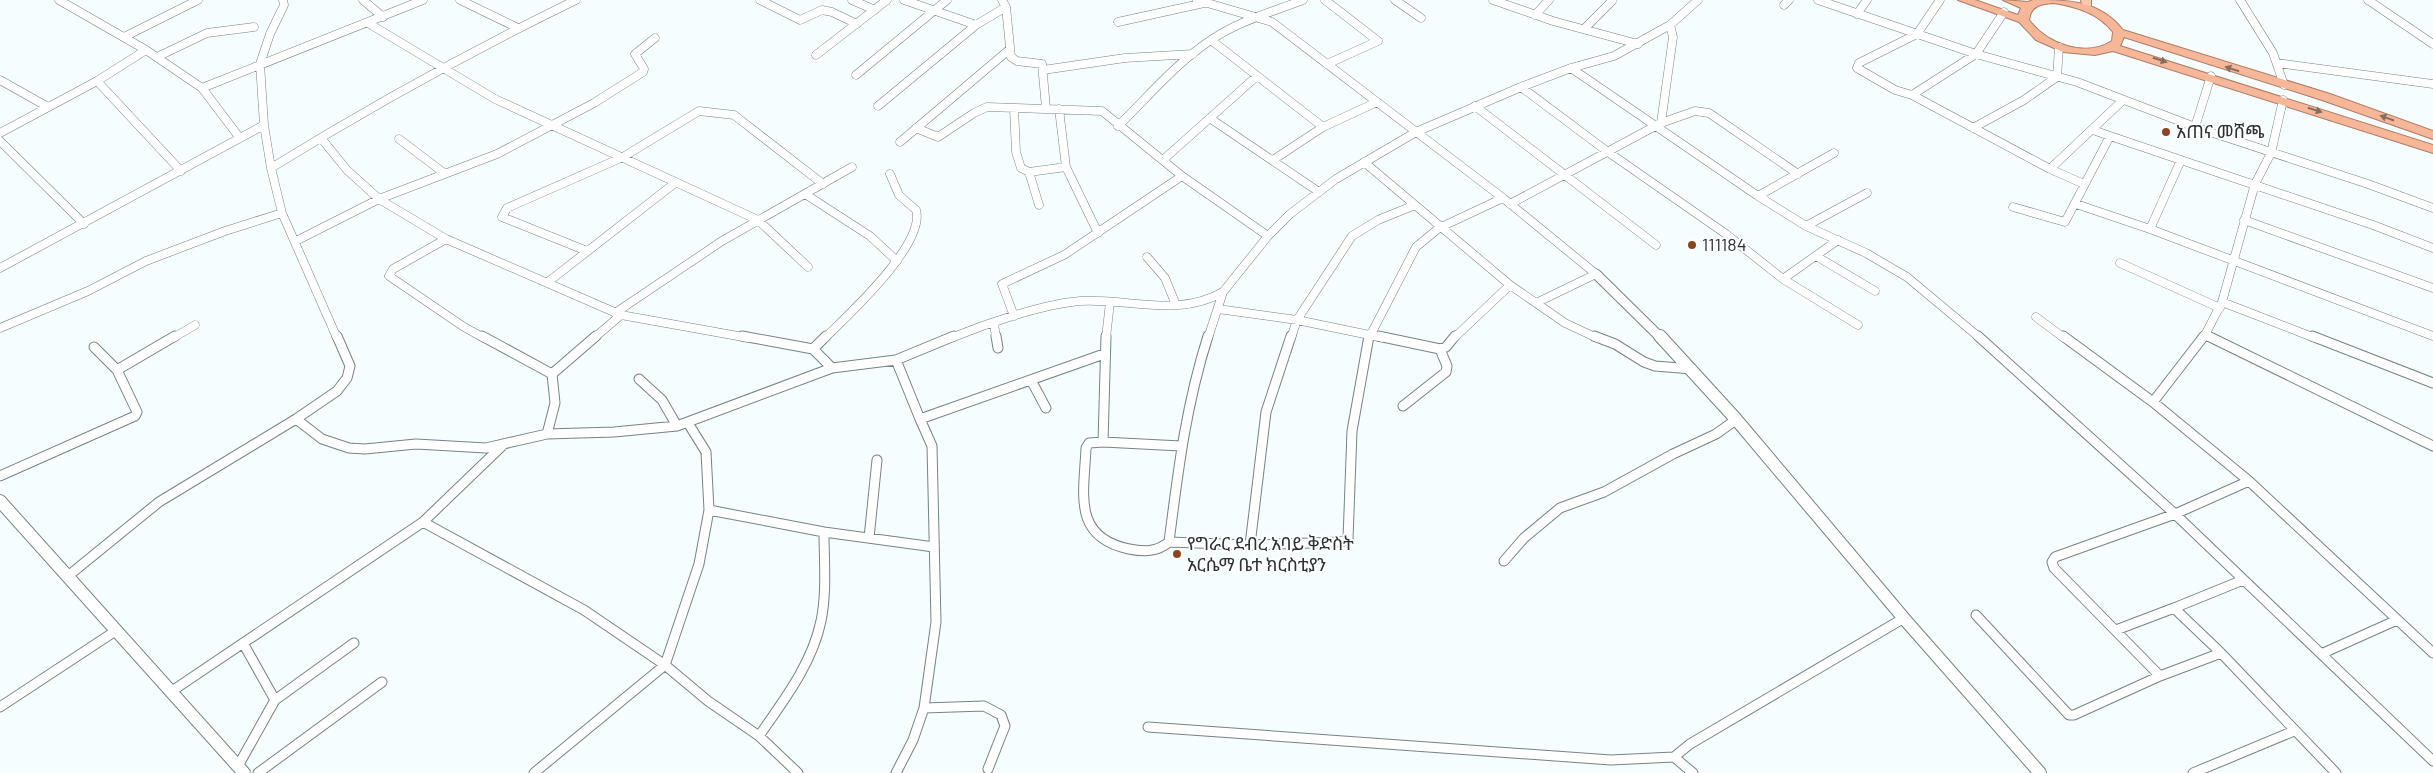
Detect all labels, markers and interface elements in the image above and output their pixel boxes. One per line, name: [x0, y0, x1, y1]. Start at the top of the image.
one-way arrow: [2153, 56, 2168, 64]
one-way arrow: [2225, 65, 2240, 72]
one-way arrow: [2307, 107, 2322, 114]
one-way arrow: [2379, 114, 2394, 122]
place label: አጠና መሸጫ: [2176, 120, 2265, 142]
marker: አጠና መሸጫ: [2160, 126, 2172, 138]
place label: 111184: [1702, 233, 1747, 255]
marker: 111184: [1686, 239, 1698, 251]
place label: የግራር ደብረ አባይ ቅድስት አርሴማ ቤተ ክርስቲያን: [1187, 532, 1354, 575]
marker: የግራር ደብረ አባይ ቅድስት አርሴማ ቤተ ክርስቲያን: [1171, 548, 1183, 560]

